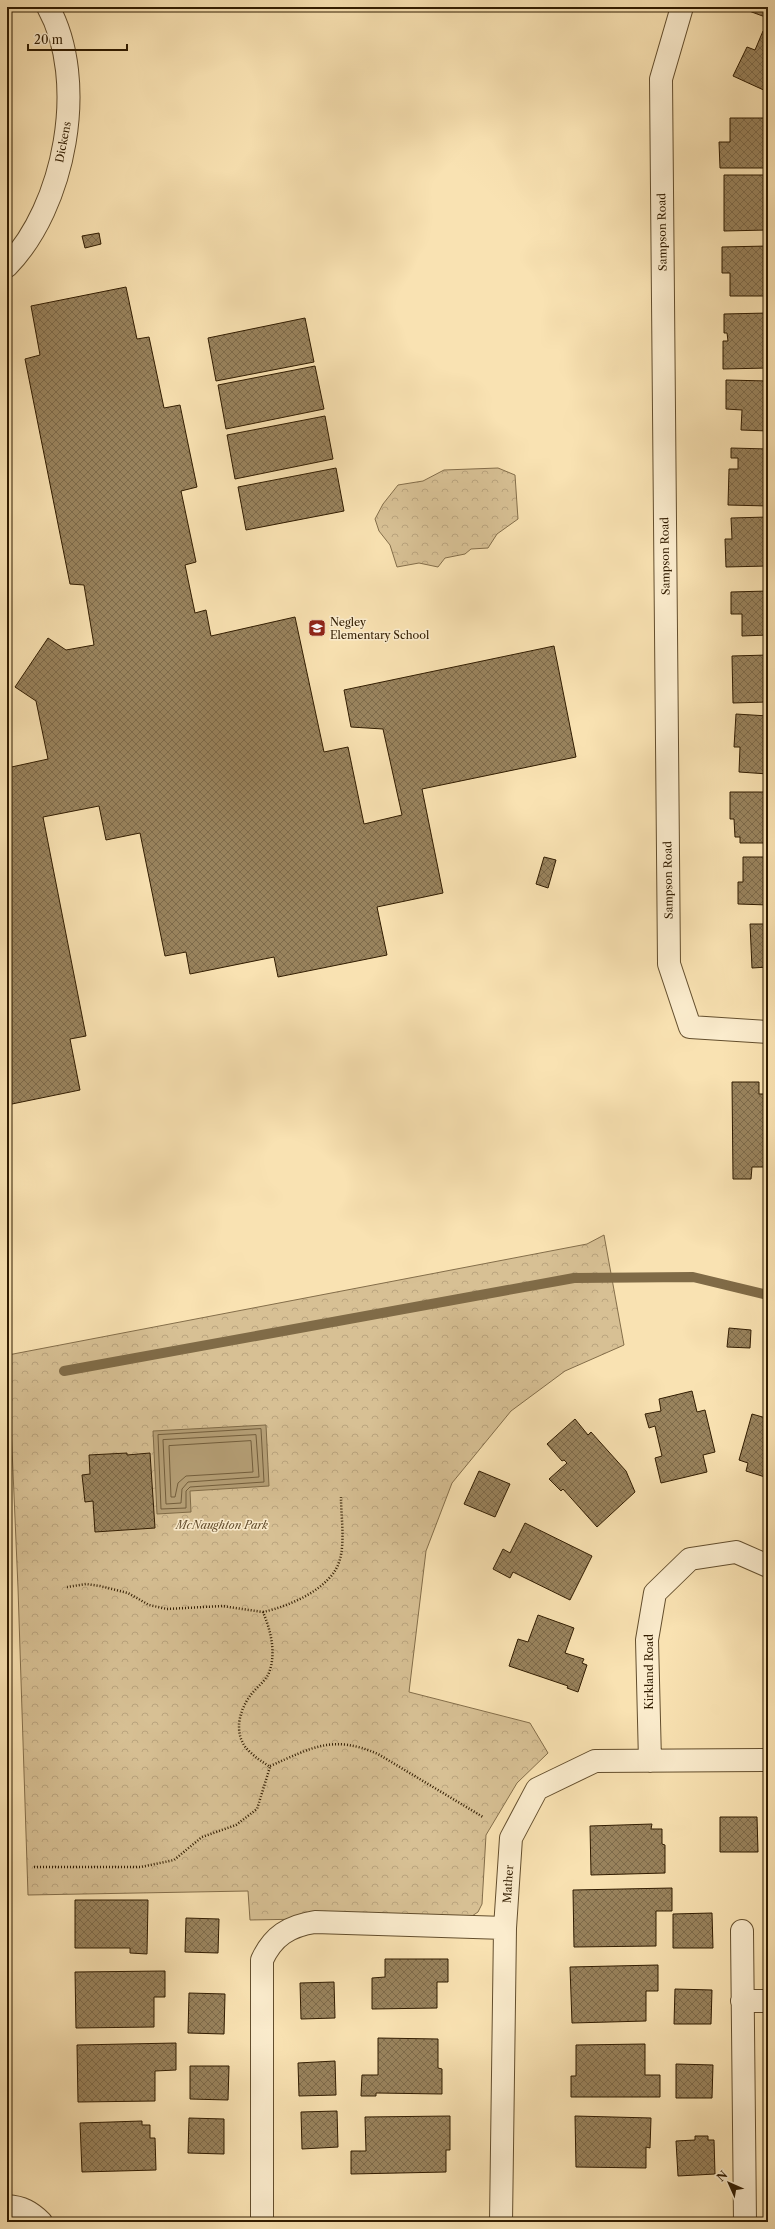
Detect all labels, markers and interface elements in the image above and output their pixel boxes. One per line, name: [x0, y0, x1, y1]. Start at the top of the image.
scale bar: [28, 26, 127, 52]
text: 20 m: [34, 32, 63, 47]
street label: Dickens: [52, 120, 74, 164]
street label: Sampson Road: [654, 193, 670, 271]
street label: Sampson Road: [657, 517, 673, 595]
place label: Negley Elementary School: [330, 615, 430, 642]
school or university icon: Negley Elementary School: [307, 618, 327, 638]
street label: Sampson Road: [660, 841, 676, 919]
park label: McNaughton Park: [174, 1518, 268, 1532]
street label: Kirkland Road: [642, 1634, 656, 1710]
street label: Mather: [500, 1864, 516, 1904]
north arrow: [709, 2163, 749, 2203]
text: N: [714, 2167, 731, 2184]

